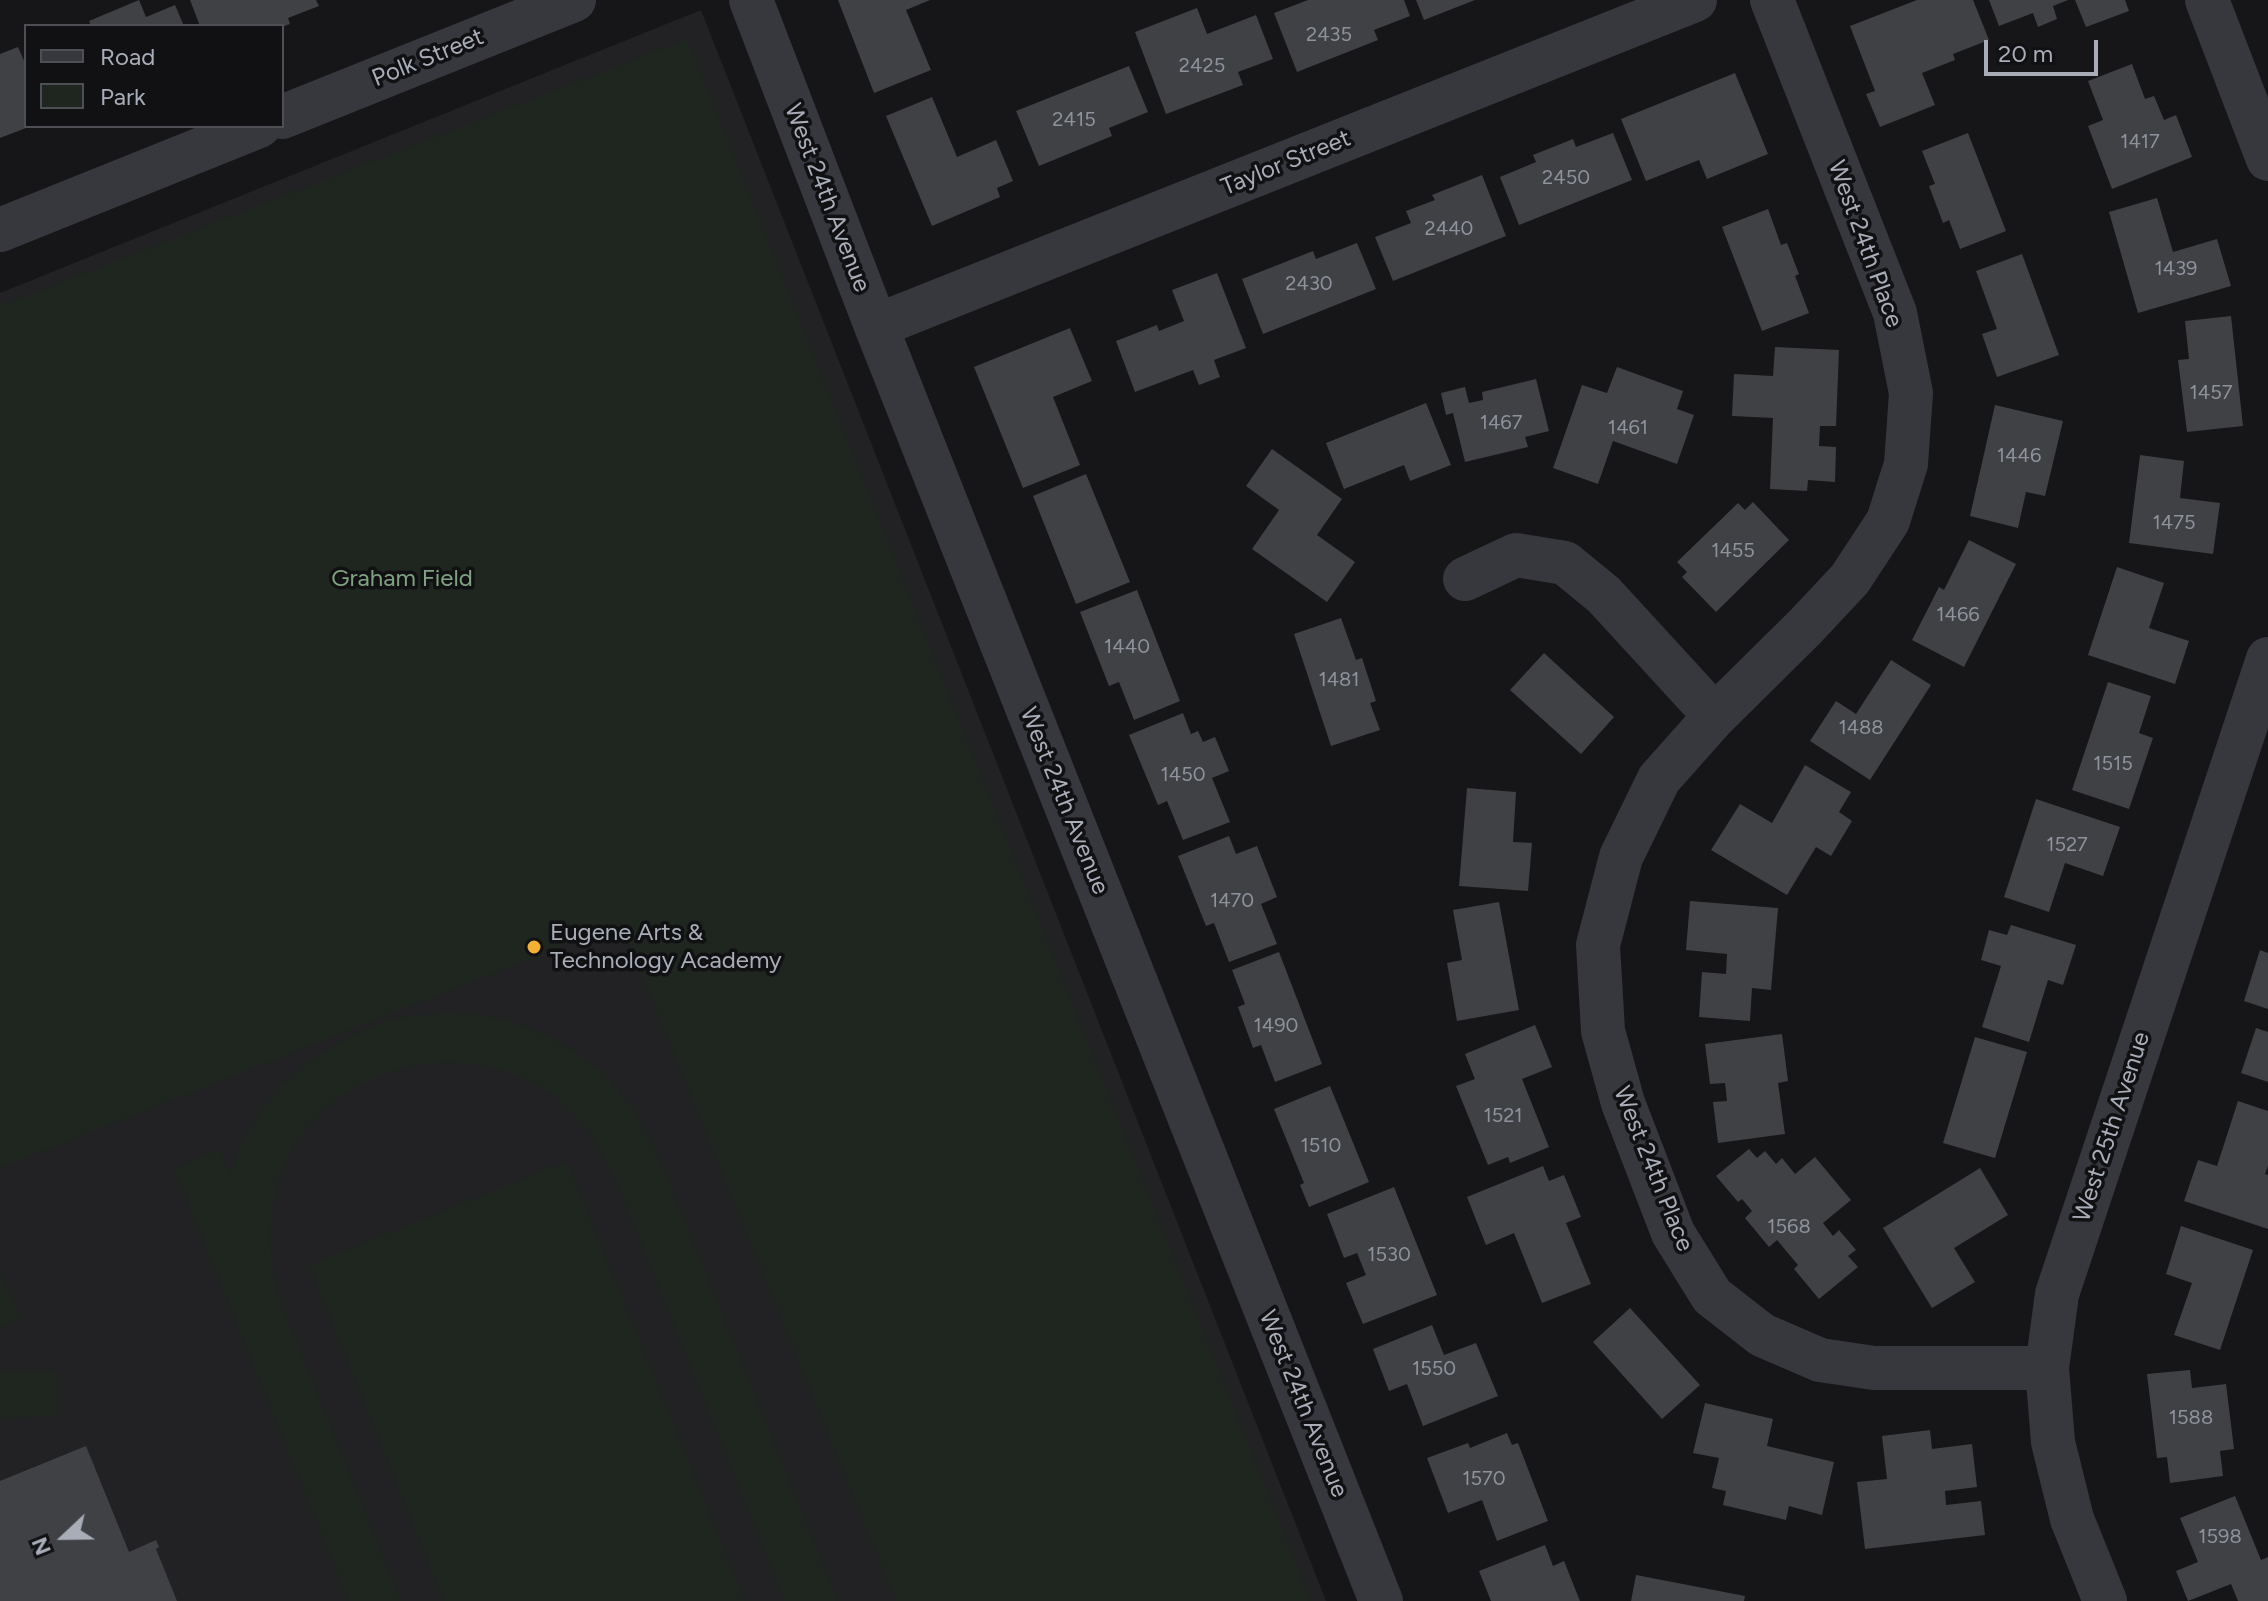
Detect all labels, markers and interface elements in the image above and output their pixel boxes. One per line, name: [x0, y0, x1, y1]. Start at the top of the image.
street label: Polk Street: [368, 23, 488, 93]
house number: 2435: [1306, 23, 1352, 47]
legend: [24, 24, 284, 128]
scale bar: [1988, 24, 2102, 74]
text: 20 m: [1998, 39, 2053, 68]
text: Road: [100, 42, 155, 71]
house number: 2425: [1179, 54, 1225, 78]
text: Park: [100, 82, 146, 111]
street label: West 24th Avenue: [778, 100, 876, 296]
house number: 2415: [1052, 108, 1096, 132]
street label: Taylor Street: [1217, 124, 1355, 202]
house number: 1417: [2120, 130, 2160, 154]
street label: West 24th Place: [1821, 157, 1909, 331]
house number: 2450: [1542, 166, 1590, 190]
house number: 2440: [1425, 217, 1473, 241]
house number: 1439: [2155, 257, 2197, 281]
house number: 2430: [1285, 272, 1333, 296]
house number: 1457: [2190, 381, 2232, 405]
house number: 1467: [1480, 411, 1522, 435]
house number: 1461: [1608, 416, 1648, 440]
house number: 1446: [1997, 444, 2041, 468]
house number: 1475: [2153, 511, 2195, 535]
house number: 1455: [1711, 539, 1755, 563]
park label: Graham Field: [331, 565, 473, 593]
house number: 1466: [1936, 603, 1980, 627]
house number: 1440: [1104, 635, 1150, 659]
house number: 1481: [1318, 668, 1360, 692]
street label: West 24th Avenue: [1013, 703, 1115, 899]
house number: 1488: [1838, 716, 1884, 740]
house number: 1515: [2093, 752, 2133, 776]
house number: 1450: [1161, 763, 1205, 787]
house number: 1527: [2046, 833, 2088, 857]
house number: 1470: [1210, 889, 1254, 913]
place label: Eugene Arts & Technology Academy: [550, 919, 782, 975]
marker: Eugene Arts & Technology Academy: [525, 938, 543, 956]
house number: 1490: [1254, 1014, 1298, 1038]
street label: West 25th Avenue: [2068, 1028, 2156, 1226]
street label: West 24th Place: [1607, 1082, 1699, 1256]
house number: 1521: [1483, 1104, 1523, 1128]
house number: 1510: [1301, 1134, 1341, 1158]
house number: 1568: [1767, 1215, 1811, 1239]
house number: 1530: [1367, 1243, 1411, 1267]
street label: West 24th Avenue: [1252, 1306, 1354, 1502]
house number: 1550: [1412, 1357, 1456, 1381]
house number: 1588: [2169, 1406, 2213, 1430]
house number: 1570: [1462, 1467, 1506, 1491]
north arrow: [24, 1497, 104, 1577]
house number: 1598: [2198, 1525, 2242, 1549]
text: N: [26, 1533, 57, 1559]

